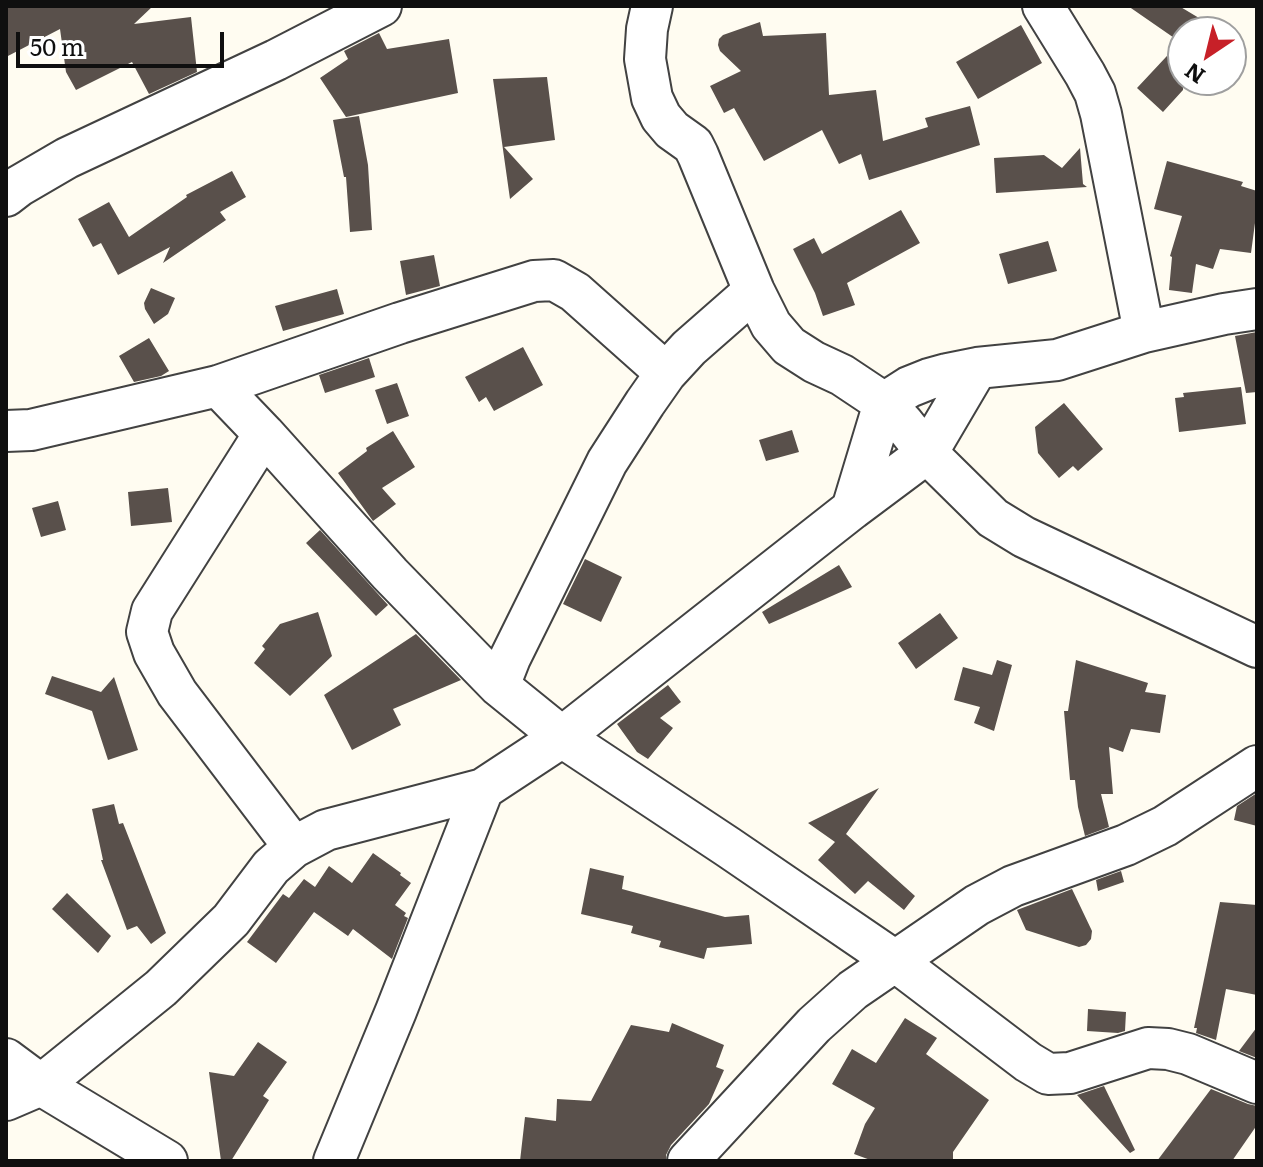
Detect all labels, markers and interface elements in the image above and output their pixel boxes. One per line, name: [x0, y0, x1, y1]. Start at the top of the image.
scale bar: [20, 16, 228, 66]
north arrow: [1167, 16, 1247, 96]
text: 50 m: [30, 28, 84, 63]
text: N: [1177, 56, 1211, 93]

